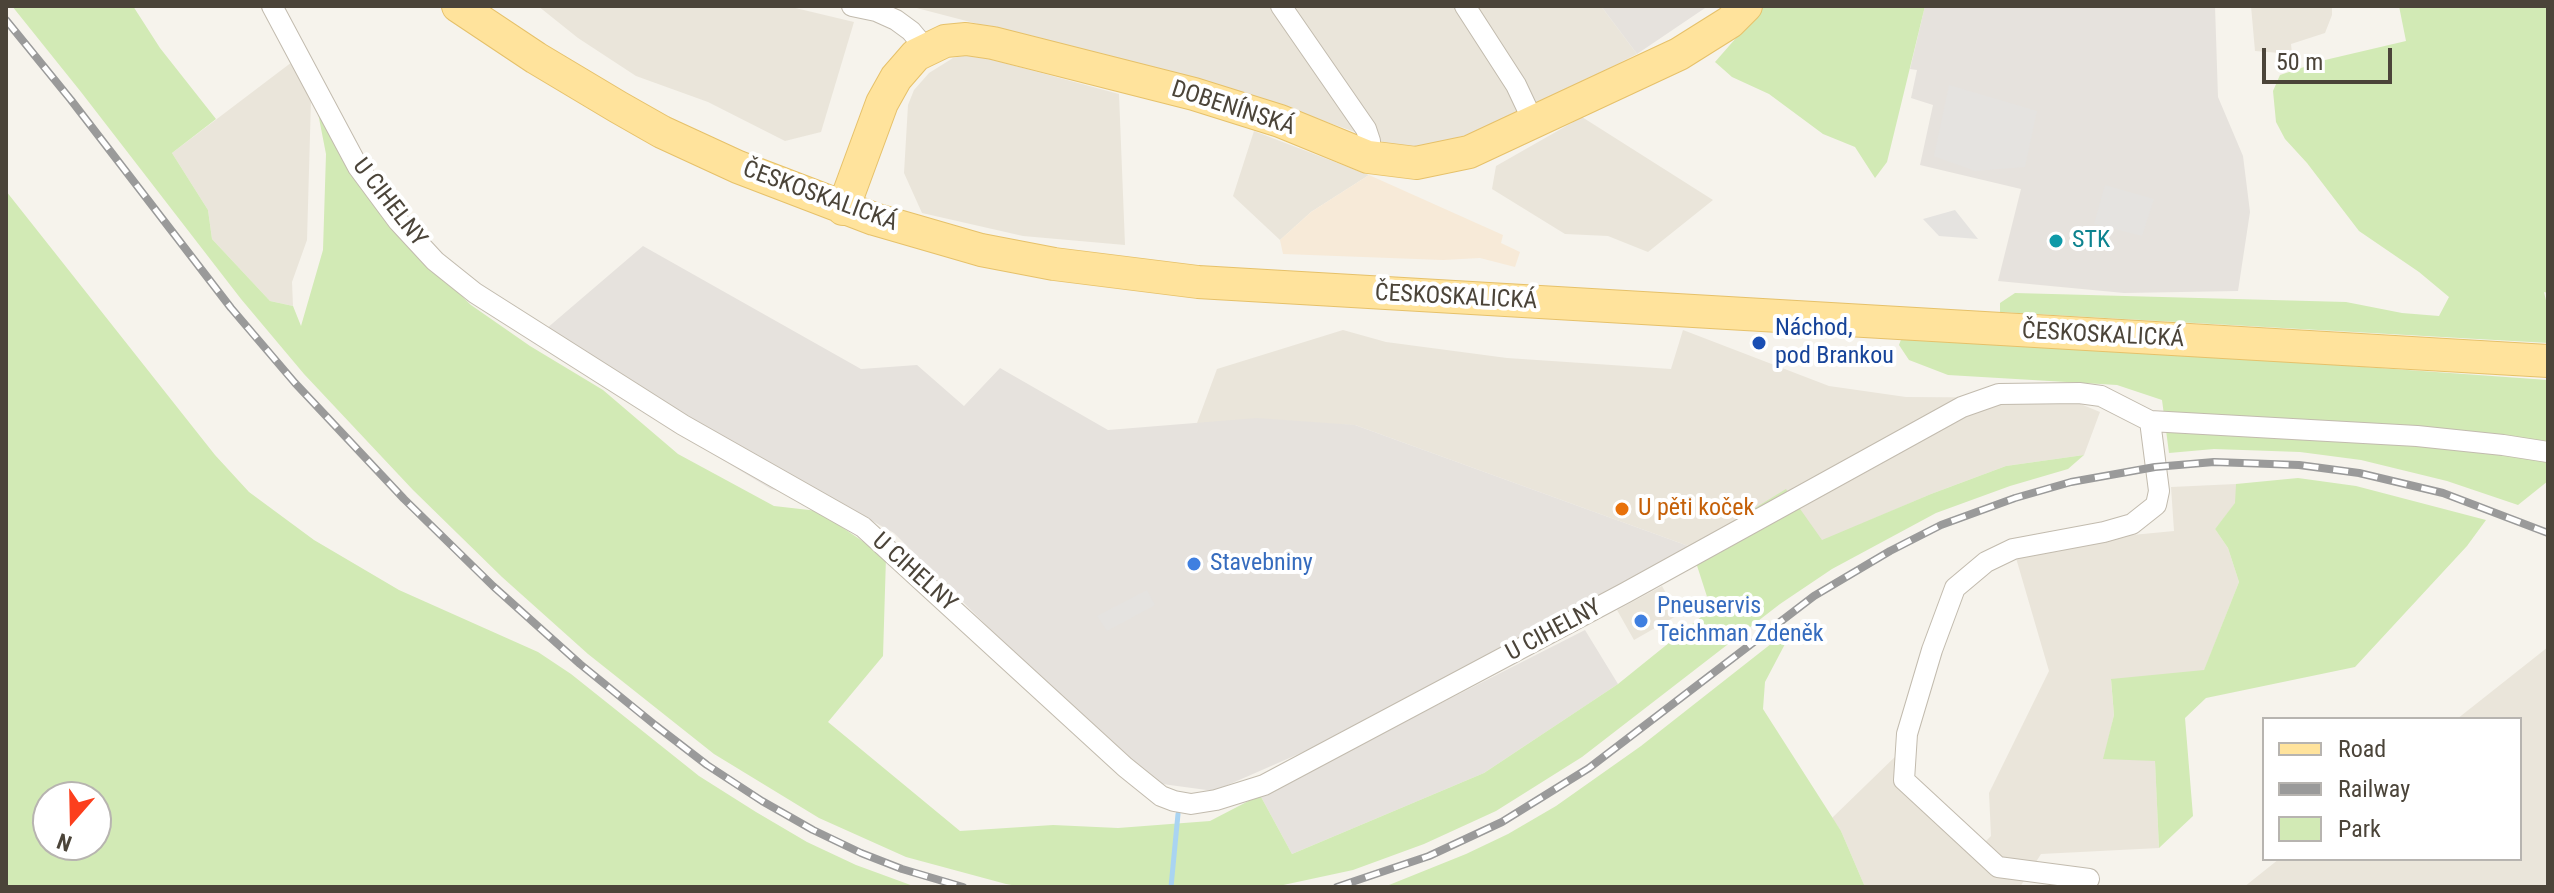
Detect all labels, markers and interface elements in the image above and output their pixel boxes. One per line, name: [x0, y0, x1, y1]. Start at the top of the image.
scale bar: [2266, 32, 2396, 82]
text: 50 m: [2276, 48, 2323, 76]
street label: DOBENÍNSKÁ: [1168, 75, 1298, 143]
street label: U CIHELNY: [346, 153, 432, 253]
street label: ČESKOSKALICKÁ: [739, 156, 901, 238]
place label: STK: [2072, 227, 2110, 255]
marker: STK: [2047, 232, 2065, 250]
street label: ČESKOSKALICKÁ: [1374, 279, 1538, 317]
place label: Náchod, pod Brankou: [1775, 315, 1894, 371]
street label: ČESKOSKALICKÁ: [2021, 317, 2185, 355]
marker: Náchod, pod Brankou: [1750, 334, 1768, 352]
place label: U pěti koček: [1638, 495, 1754, 523]
marker: U pěti koček: [1613, 500, 1631, 518]
street label: U CIHELNY: [866, 528, 962, 618]
place label: Stavebniny: [1210, 550, 1313, 578]
marker: Stavebniny: [1185, 555, 1203, 573]
place label: Pneuservis Teichman Zdeněk: [1657, 593, 1824, 649]
street label: U CIHELNY: [1501, 594, 1607, 668]
marker: Pneuservis Teichman Zdeněk: [1632, 612, 1650, 630]
legend: [2262, 717, 2522, 861]
text: Road: [2338, 735, 2386, 763]
text: Railway: [2338, 775, 2410, 803]
north arrow: [32, 781, 112, 861]
text: Park: [2338, 815, 2381, 843]
text: N: [54, 828, 75, 856]

